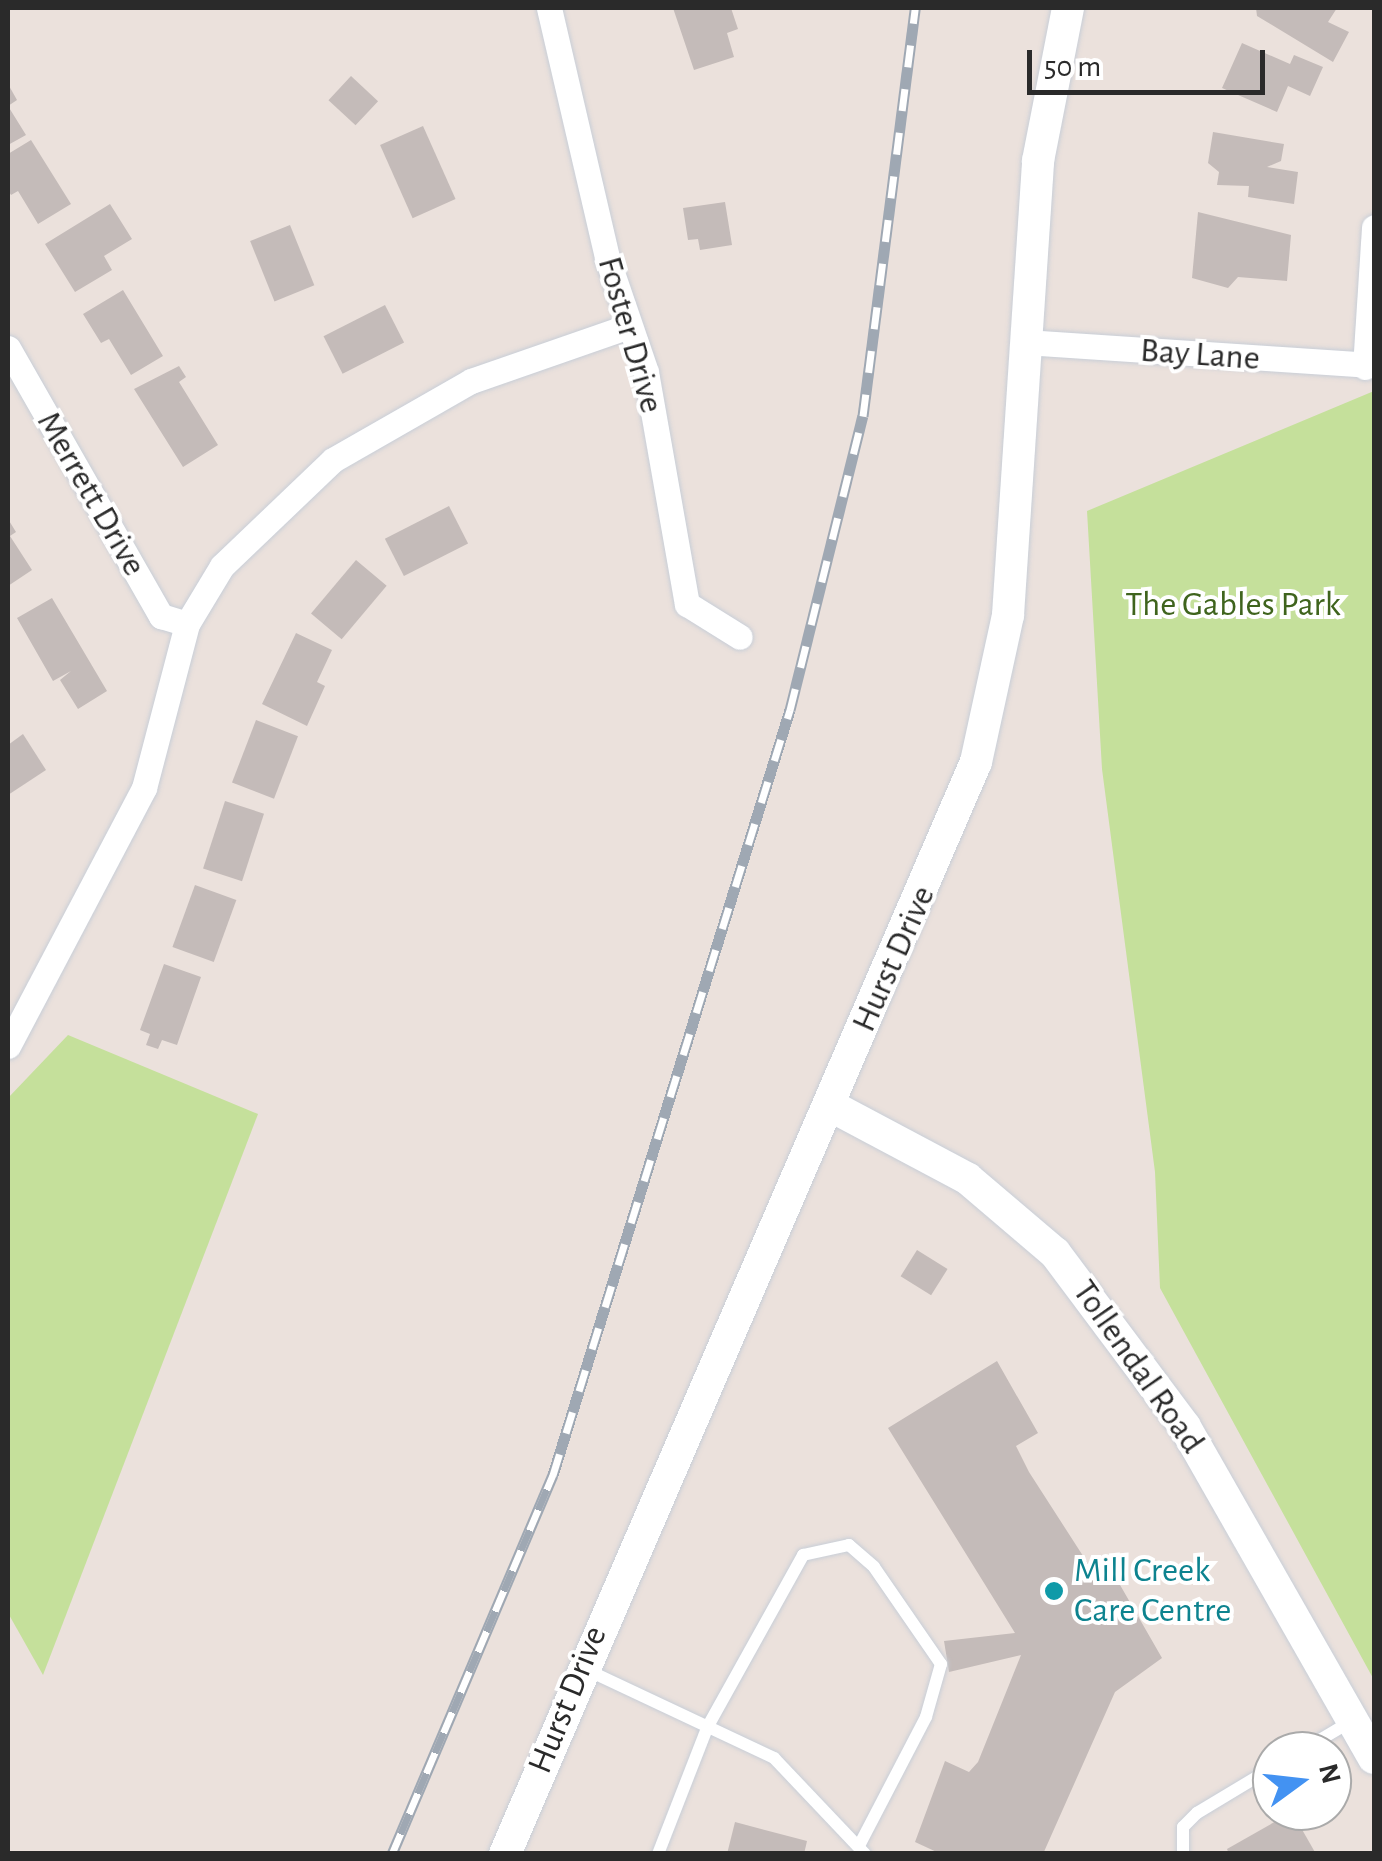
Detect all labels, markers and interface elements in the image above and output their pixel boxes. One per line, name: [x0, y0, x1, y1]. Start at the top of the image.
scale bar: [1032, 30, 1270, 92]
text: 50 m: [1044, 52, 1101, 82]
street label: Foster Drive: [588, 252, 672, 418]
street label: Bay Lane: [1139, 330, 1261, 380]
street label: Merrett Drive: [27, 404, 155, 584]
park label: The Gables Park: [1125, 584, 1341, 626]
street label: Hurst Drive: [843, 880, 945, 1038]
street label: Tollendal Road: [1063, 1272, 1213, 1462]
place label: Mill Creek Care Centre: [1074, 1550, 1231, 1632]
marker: Mill Creek Care Centre: [1043, 1580, 1065, 1602]
street label: Hurst Drive: [519, 1620, 617, 1780]
north arrow: [1252, 1731, 1352, 1831]
text: N: [1313, 1761, 1345, 1787]

